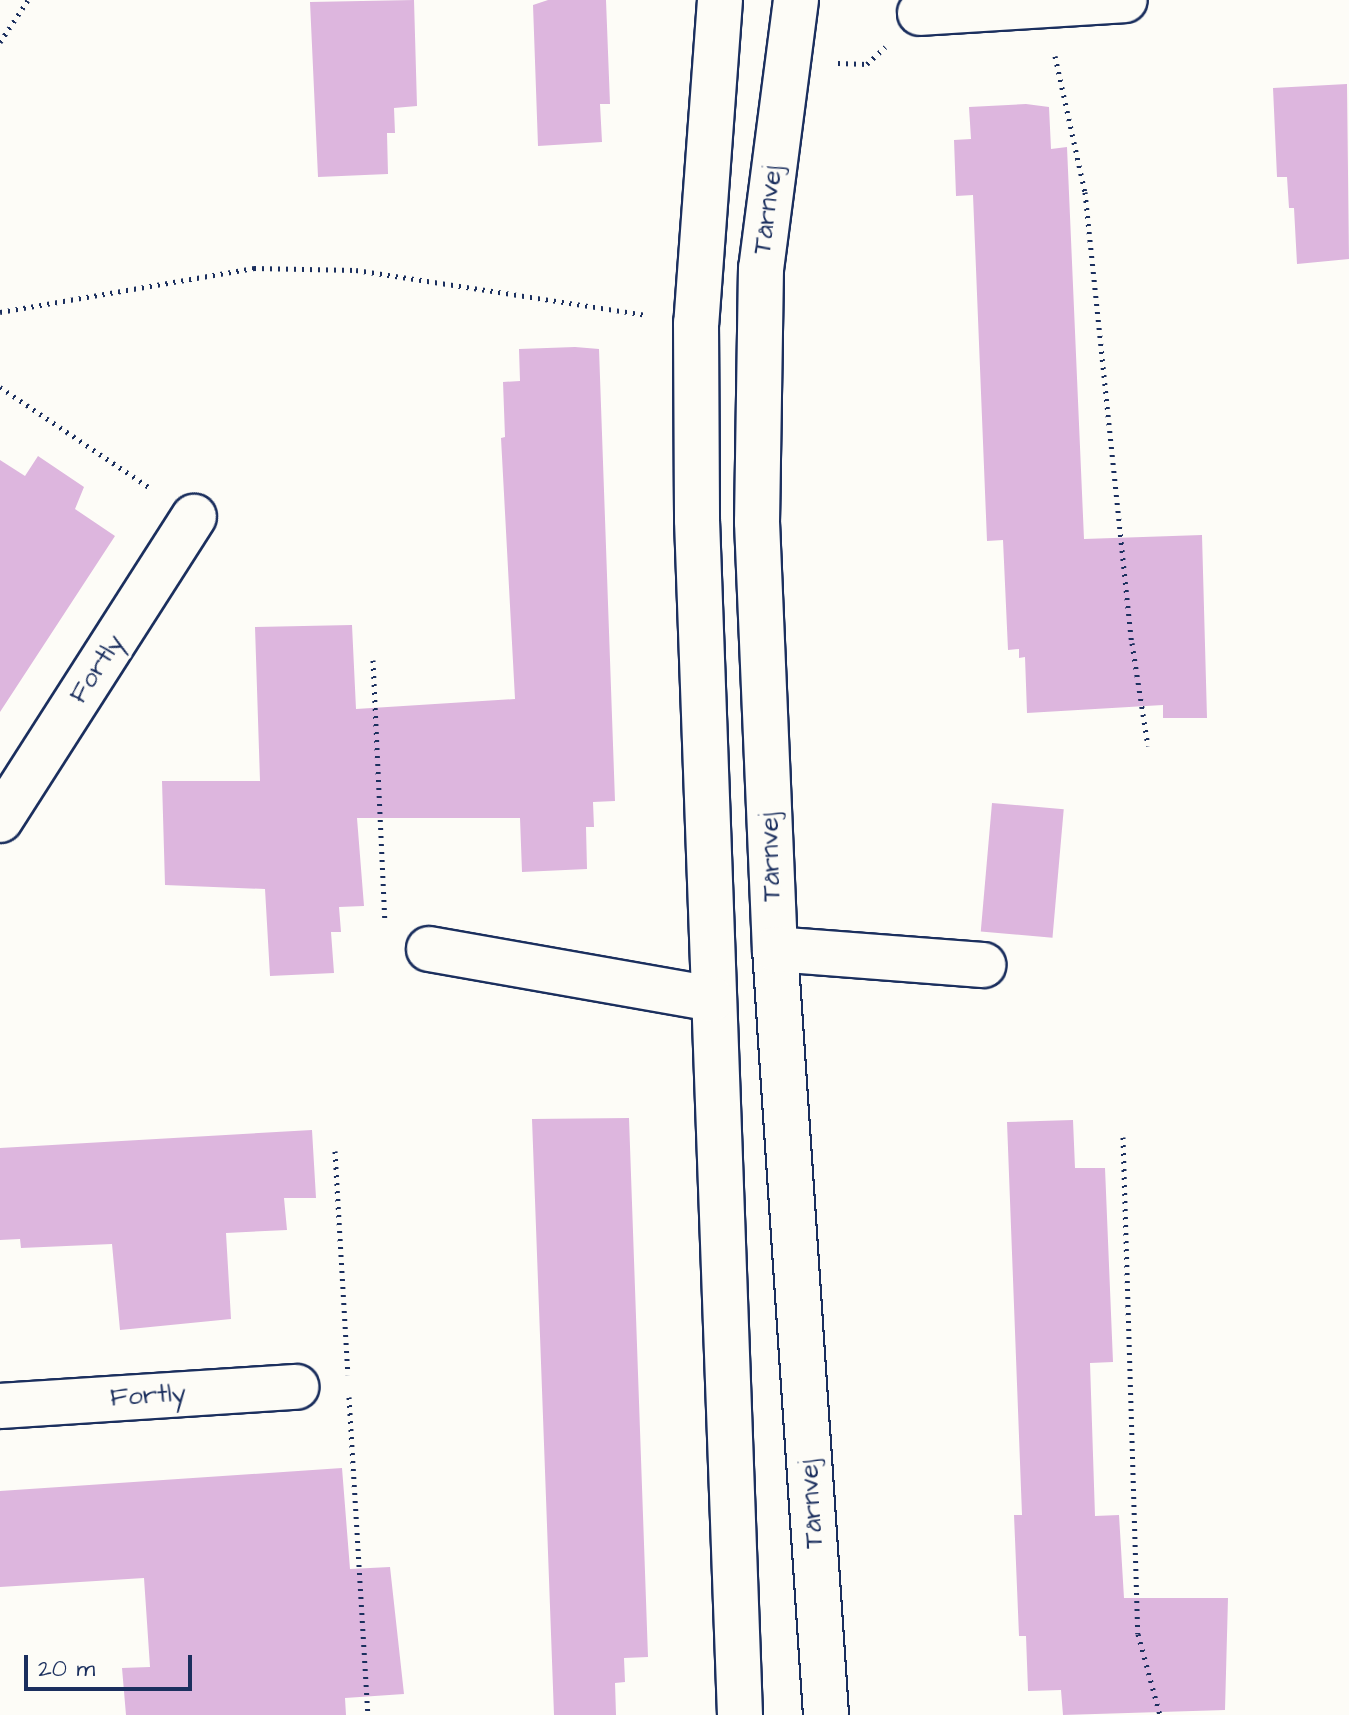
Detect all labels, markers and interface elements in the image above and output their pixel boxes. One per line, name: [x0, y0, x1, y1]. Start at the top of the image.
street label: Tårnvej: [747, 164, 789, 256]
street label: Fortly: [63, 629, 131, 709]
street label: Tårnvej: [754, 812, 788, 902]
street label: Fortly: [109, 1378, 187, 1414]
street label: Tårnvej: [793, 1459, 831, 1549]
scale bar: [28, 1639, 196, 1689]
text: 20 m: [38, 1652, 95, 1686]

